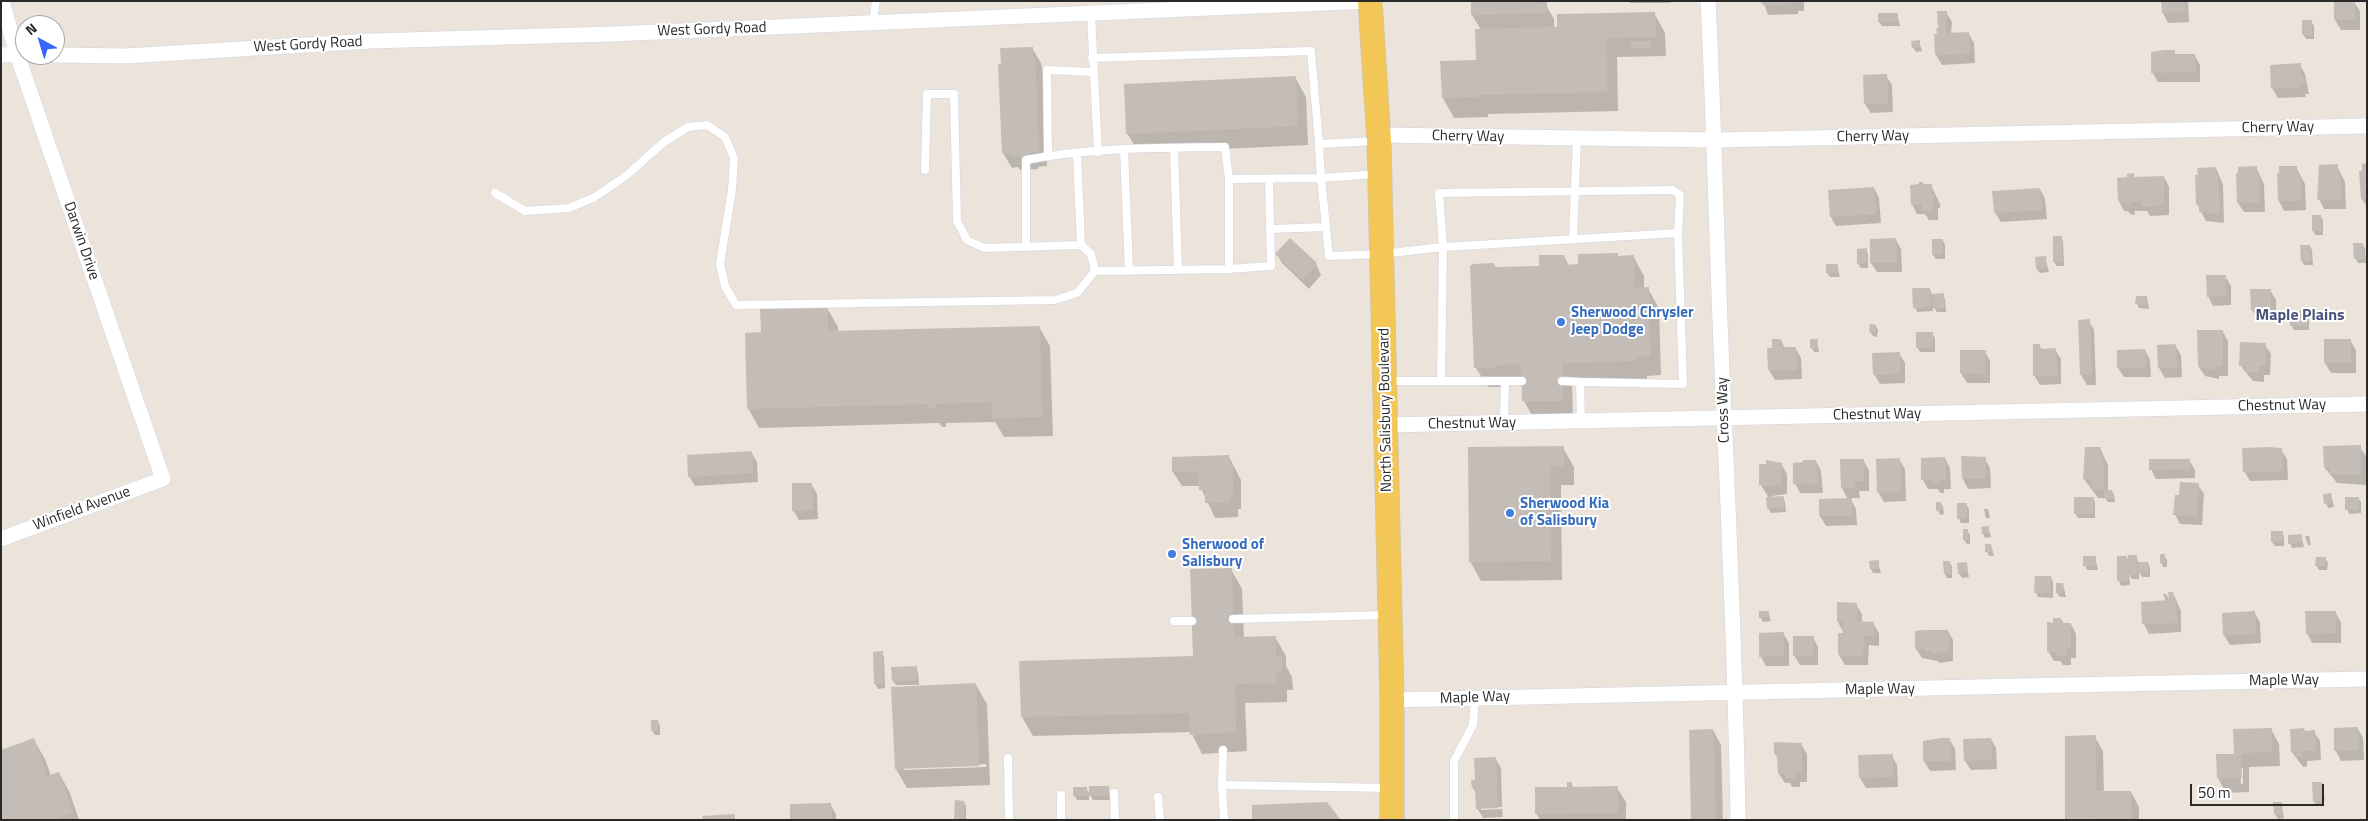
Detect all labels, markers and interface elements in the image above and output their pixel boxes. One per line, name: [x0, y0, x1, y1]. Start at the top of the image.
north arrow: [15, 15, 65, 65]
text: N: [20, 18, 41, 40]
street label: West Gordy Road: [657, 19, 767, 41]
street label: West Gordy Road: [253, 33, 363, 57]
street label: Cherry Way: [2242, 118, 2314, 138]
street label: Cherry Way: [1432, 127, 1504, 147]
street label: Cherry Way: [1837, 127, 1909, 147]
street label: Darwin Drive: [59, 200, 103, 282]
place label: Sherwood Chrysler Jeep Dodge: [1571, 304, 1694, 339]
district label: Maple Plains: [2255, 306, 2345, 326]
marker: Sherwood Chrysler Jeep Dodge: [1555, 316, 1567, 328]
street label: North Salisbury Boulevard: [1376, 328, 1396, 492]
street label: Cross Way: [1714, 377, 1734, 443]
street label: Chestnut Way: [2238, 396, 2326, 416]
street label: Chestnut Way: [1833, 405, 1921, 425]
street label: Chestnut Way: [1428, 414, 1516, 434]
street label: Winfield Avenue: [31, 483, 133, 535]
place label: Sherwood Kia of Salisbury: [1520, 495, 1609, 530]
marker: Sherwood Kia of Salisbury: [1504, 507, 1516, 519]
place label: Sherwood of Salisbury: [1182, 536, 1264, 571]
marker: Sherwood of Salisbury: [1166, 548, 1178, 560]
street label: Maple Way: [2249, 671, 2319, 691]
street label: Maple Way: [1845, 680, 1915, 700]
street label: Maple Way: [1440, 688, 1510, 708]
scale bar: [2193, 774, 2327, 806]
text: 50 m: [2198, 781, 2231, 804]

